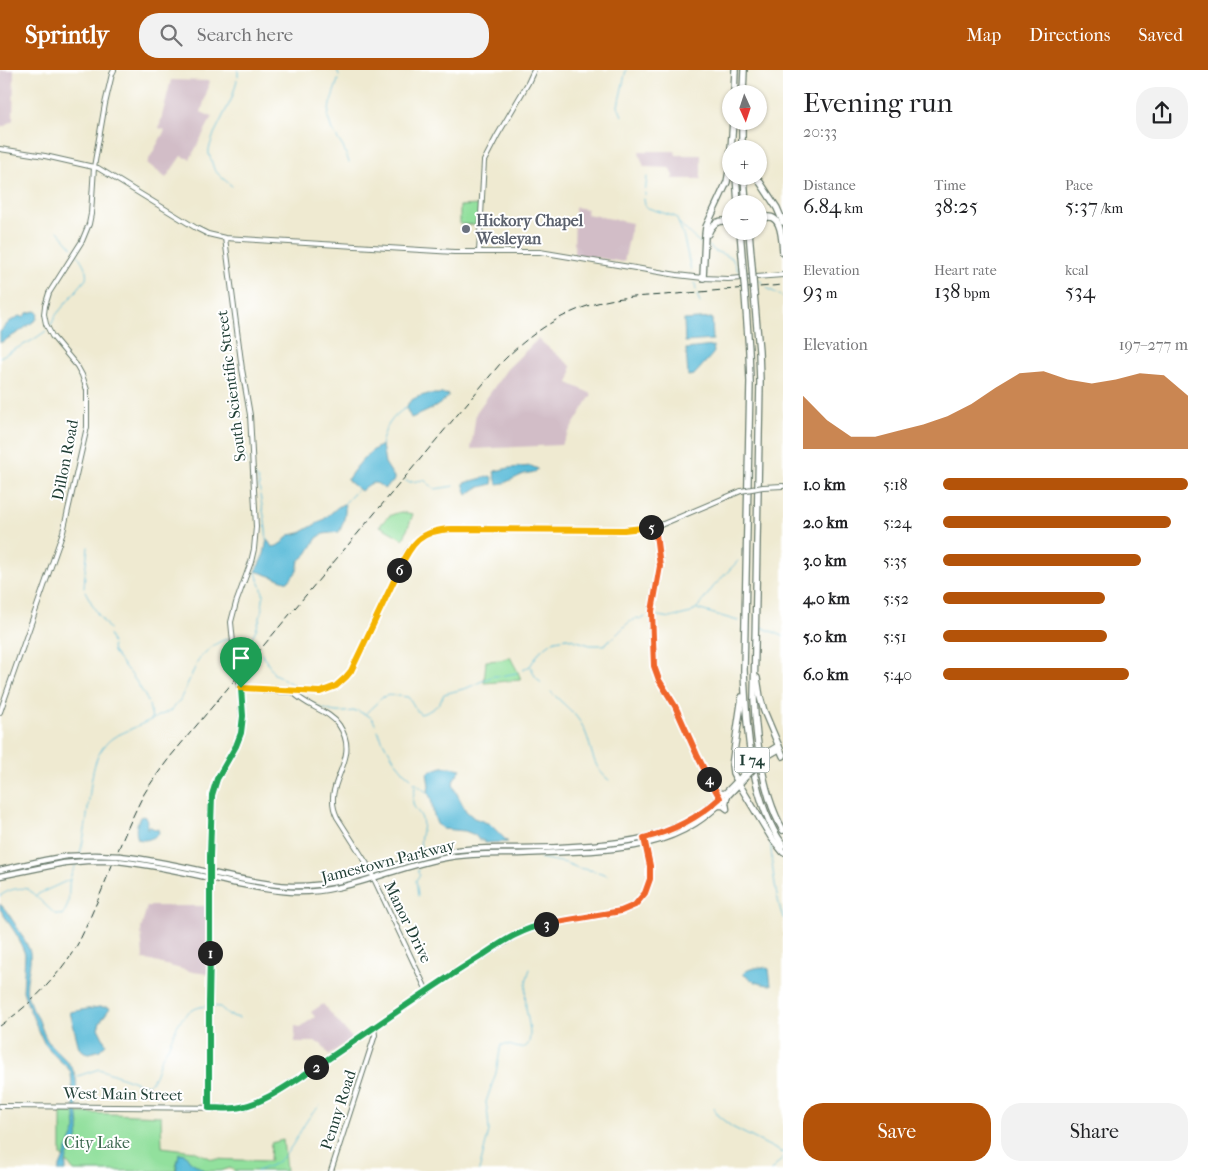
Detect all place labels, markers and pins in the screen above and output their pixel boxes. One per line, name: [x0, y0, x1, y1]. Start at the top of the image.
place label: Hickory Chapel Wesleyan: [475, 211, 584, 249]
marker: Hickory Chapel Wesleyan: [460, 223, 472, 235]
pin: 5: [638, 514, 664, 540]
pin: 6: [386, 558, 412, 582]
pin: [220, 637, 262, 688]
pin: 4: [696, 766, 722, 792]
pin: 3: [534, 912, 558, 936]
pin: 1: [198, 940, 222, 966]
pin: 2: [304, 1054, 328, 1080]

